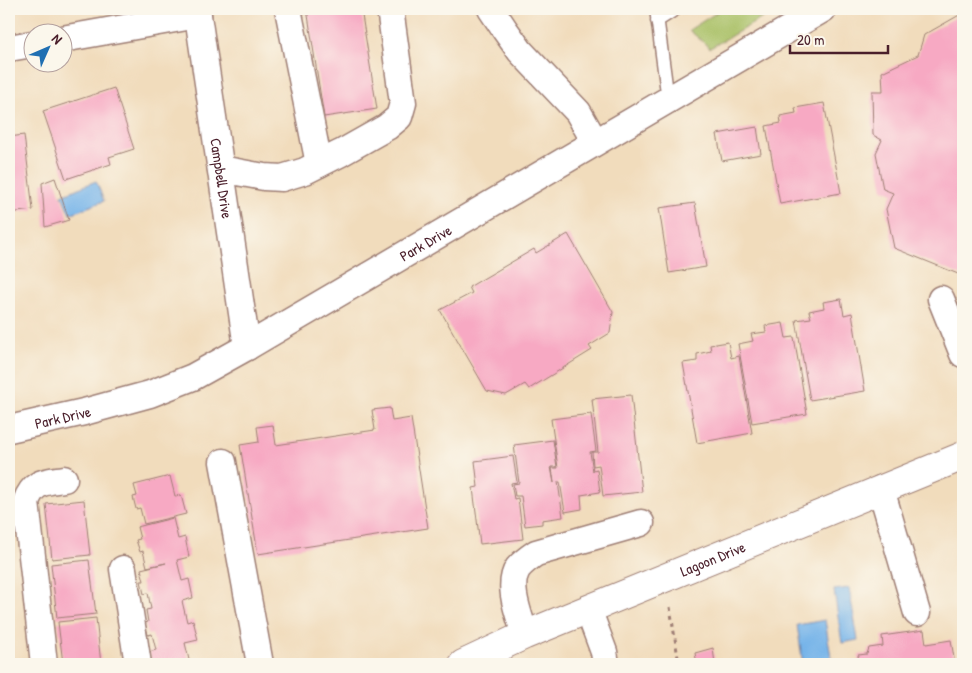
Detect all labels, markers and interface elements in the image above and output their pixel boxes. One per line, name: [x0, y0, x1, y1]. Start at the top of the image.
north arrow: [22, 22, 72, 72]
scale bar: [790, 22, 887, 54]
text: N: [48, 29, 67, 48]
text: 20 m: [797, 29, 824, 50]
street label: Campbell Drive: [206, 136, 238, 220]
street label: Park Drive: [395, 219, 455, 266]
street label: Park Drive: [33, 400, 93, 433]
street label: Lagoon Drive: [677, 536, 748, 581]

